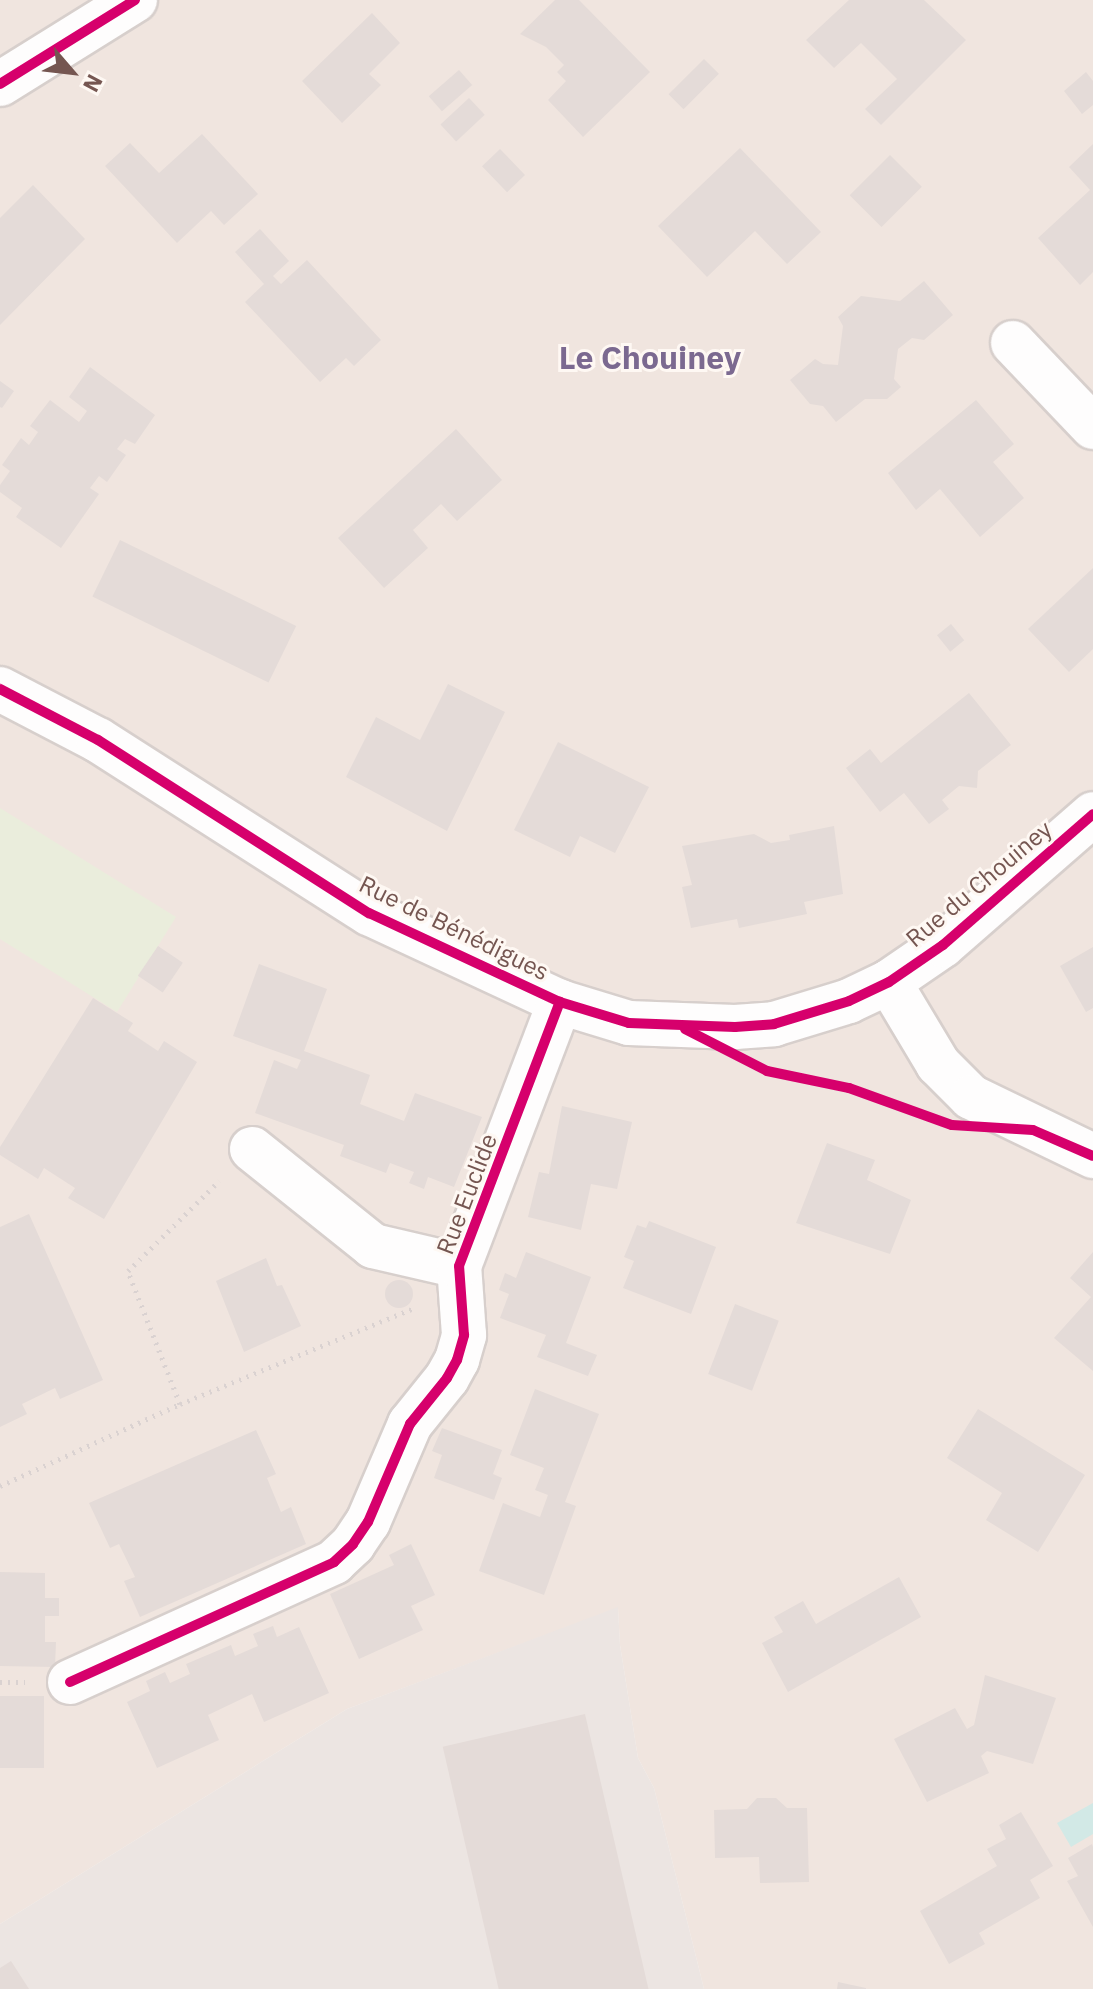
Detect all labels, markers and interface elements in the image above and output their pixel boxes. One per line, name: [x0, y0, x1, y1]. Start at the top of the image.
north arrow: [32, 32, 112, 112]
text: N: [77, 70, 110, 97]
district label: Le Chouiney: [559, 338, 741, 376]
street label: Rue du Chouiney: [900, 815, 1058, 953]
street label: Rue de Bénédigues: [355, 870, 553, 986]
street label: Rue Euclide: [431, 1129, 503, 1259]

